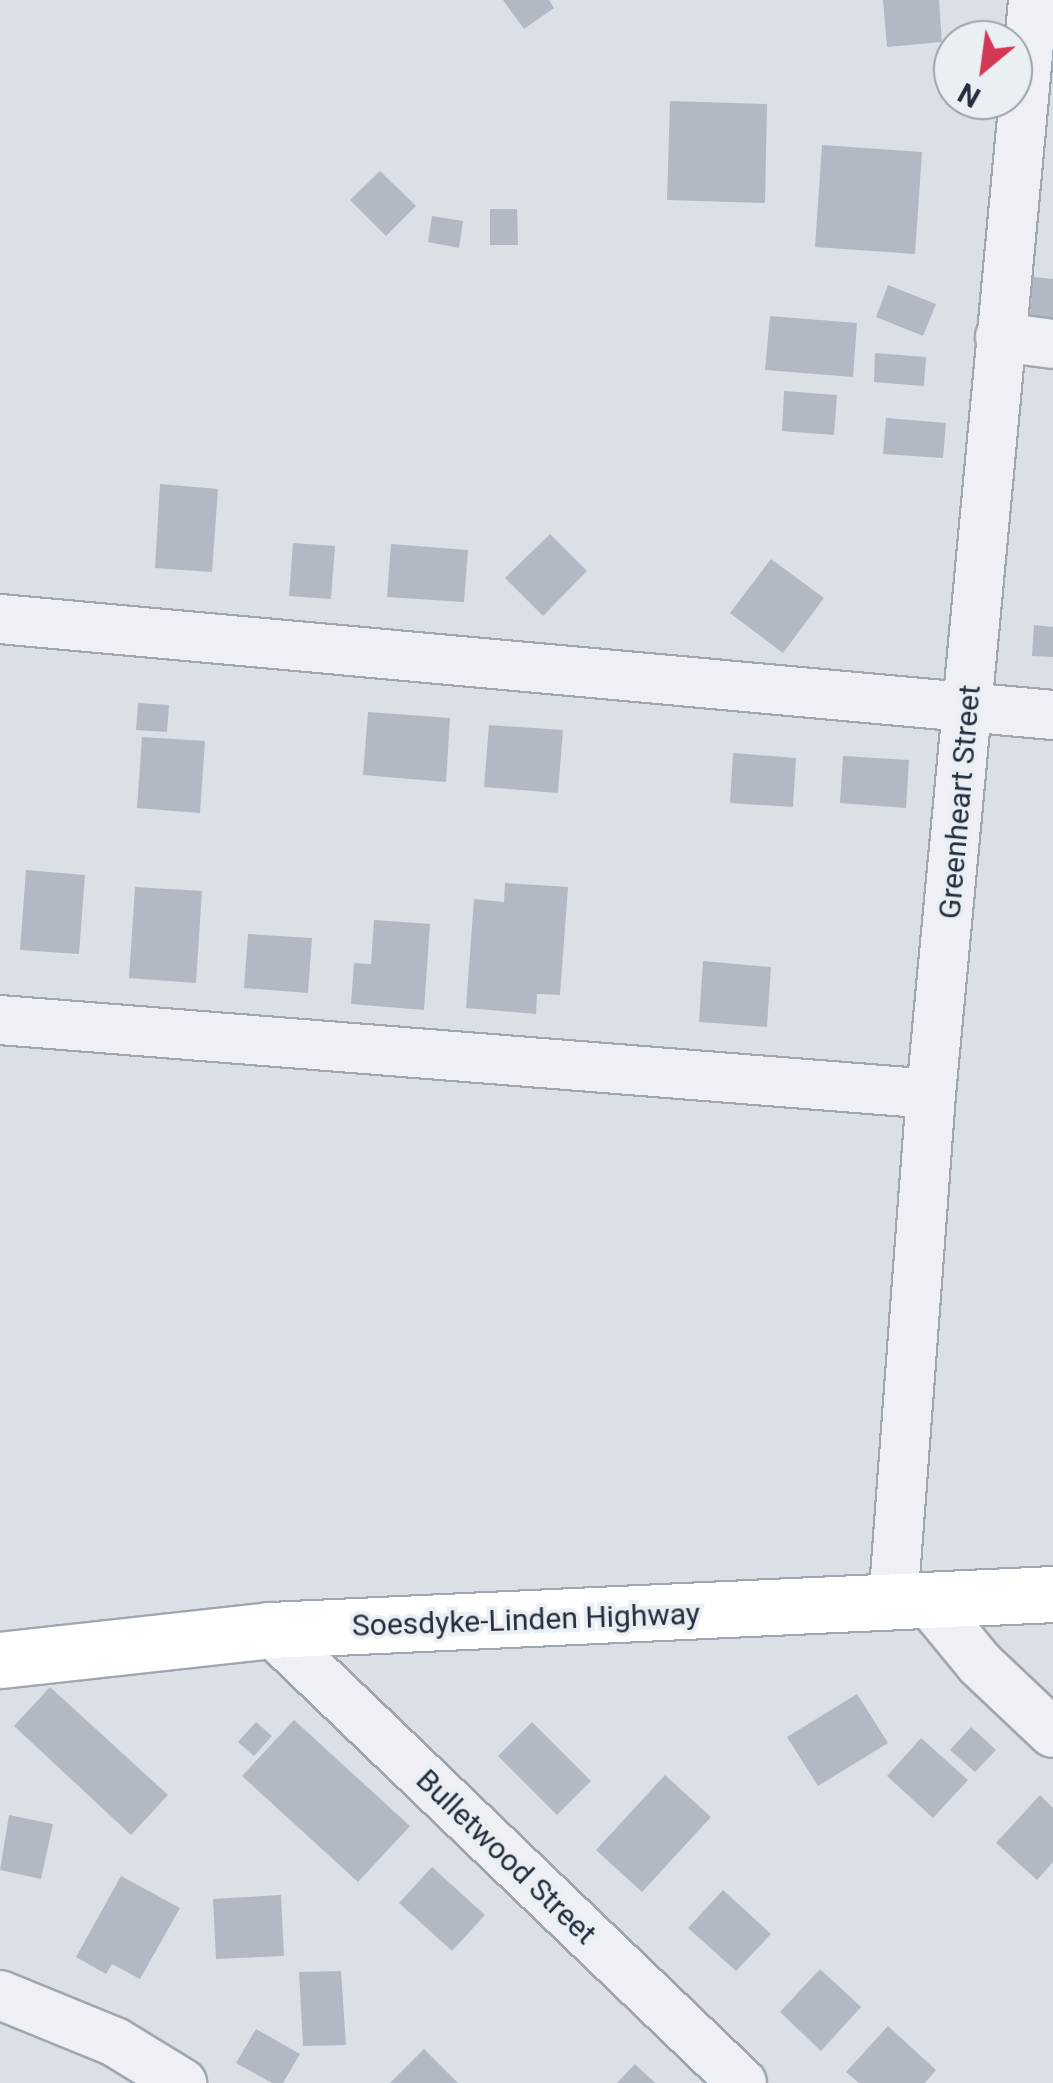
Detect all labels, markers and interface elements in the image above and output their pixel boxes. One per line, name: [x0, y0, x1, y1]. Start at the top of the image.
north arrow: [933, 20, 1033, 120]
text: N: [953, 76, 986, 114]
street label: Greenheart Street: [932, 683, 988, 921]
street label: Soesdyke-Linden Highway: [351, 1596, 701, 1644]
street label: Bulletwood Street: [409, 1762, 603, 1952]

